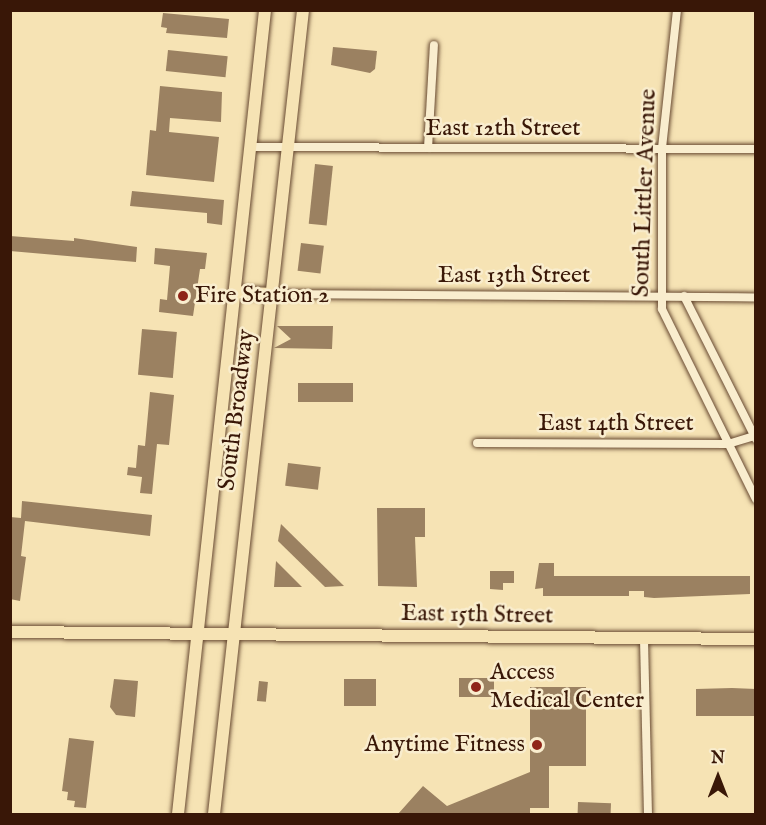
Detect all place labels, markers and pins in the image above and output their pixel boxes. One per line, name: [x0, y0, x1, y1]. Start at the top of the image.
place label: Fire Station 2: [195, 282, 329, 310]
marker: Fire Station 2: [176, 289, 190, 303]
place label: Access Medical Center: [490, 659, 644, 715]
marker: Access Medical Center: [467, 678, 485, 696]
place label: Anytime Fitness: [364, 731, 525, 759]
marker: Anytime Fitness: [530, 738, 544, 752]

